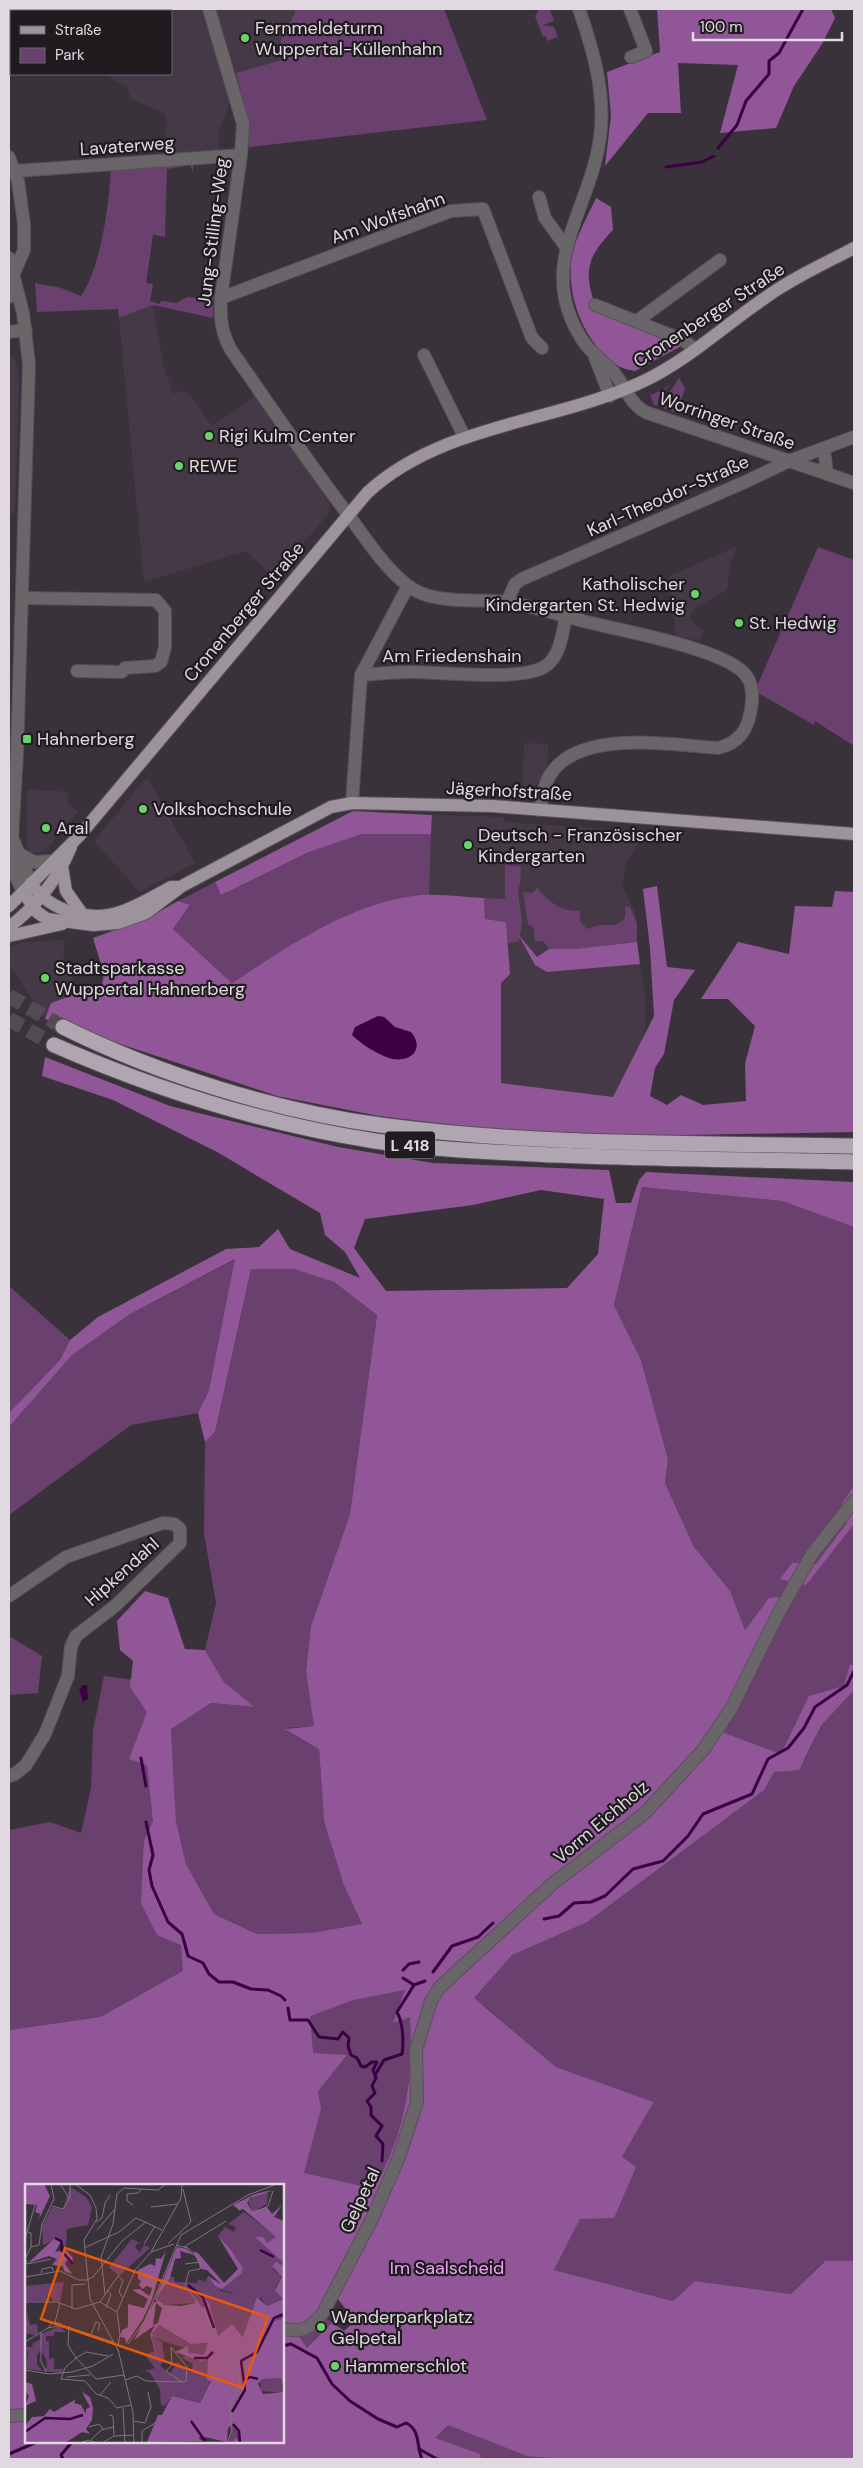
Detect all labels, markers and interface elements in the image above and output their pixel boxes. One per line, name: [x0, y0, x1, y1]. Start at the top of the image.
legend: [10, 10, 172, 75]
scale bar: [693, 10, 842, 42]
place label: Fernmeldeturm Wuppertal-Küllenhahn: [255, 16, 442, 61]
text: 100 m: [700, 17, 743, 37]
text: Straße: [55, 20, 102, 40]
marker: Fernmeldeturm Wuppertal-Küllenhahn: [239, 32, 251, 44]
text: Park: [55, 45, 85, 65]
street label: Lavaterweg: [79, 131, 175, 161]
street label: Jung-Stilling-Weg: [192, 156, 234, 308]
street label: Am Wolfshahn: [328, 186, 448, 250]
street label: Cronenberger Straße: [629, 257, 789, 373]
street label: Worringer Straße: [656, 386, 798, 456]
place label: Rigi Kulm Center: [219, 424, 356, 448]
marker: Rigi Kulm Center: [203, 430, 215, 442]
street label: Karl-Theodor-Straße: [583, 449, 753, 543]
place label: REWE: [189, 454, 237, 478]
marker: REWE: [173, 460, 185, 472]
street label: Cronenberger Straße: [178, 537, 310, 687]
place label: Katholischer Kindergarten St. Hedwig: [486, 572, 685, 617]
marker: Katholischer Kindergarten St. Hedwig: [689, 588, 701, 600]
place label: St. Hedwig: [749, 611, 837, 635]
marker: St. Hedwig: [733, 617, 745, 629]
street label: Am Friedenshain: [382, 644, 522, 668]
place label: Hahnerberg: [37, 727, 135, 751]
marker: Hahnerberg: [21, 733, 33, 745]
street label: Jägerhofstraße: [445, 776, 573, 806]
place label: Volkshochschule: [153, 797, 292, 821]
marker: Volkshochschule: [137, 803, 149, 815]
place label: Aral: [56, 816, 88, 840]
marker: Aral: [40, 822, 52, 834]
place label: Deutsch - Französischer Kindergarten: [478, 823, 683, 868]
marker: Deutsch - Französischer Kindergarten: [462, 839, 474, 851]
place label: Stadtsparkasse Wuppertal Hahnerberg: [55, 956, 245, 1001]
marker: Stadtsparkasse Wuppertal Hahnerberg: [39, 972, 51, 984]
road number: L 418: [385, 1132, 435, 1158]
street label: Hipkendahl: [80, 1532, 164, 1612]
street label: Vorm Eichholz: [548, 1775, 654, 1869]
street label: Gelpetal: [334, 2163, 386, 2237]
inset map: [25, 2184, 284, 2443]
park label: Im Saalscheid: [390, 2256, 504, 2280]
place label: Wanderparkplatz Gelpetal: [331, 2305, 473, 2350]
marker: Wanderparkplatz Gelpetal: [315, 2321, 327, 2333]
place label: Hammerschlot: [345, 2354, 467, 2378]
marker: Hammerschlot: [329, 2360, 341, 2372]

